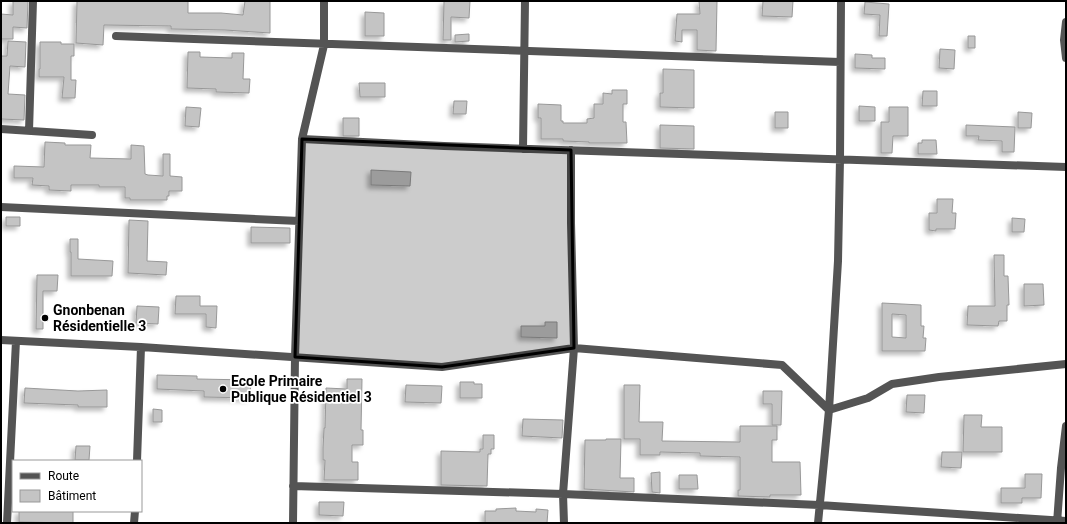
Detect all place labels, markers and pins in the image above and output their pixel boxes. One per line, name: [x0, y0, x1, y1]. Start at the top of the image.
place label: Gnonbenan Résidentielle 3: [53, 302, 146, 334]
marker: Gnonbenan Résidentielle 3: [40, 313, 50, 323]
place label: Ecole Primaire Publique Résidentiel 3: [231, 373, 372, 405]
marker: Ecole Primaire Publique Résidentiel 3: [218, 384, 228, 394]

